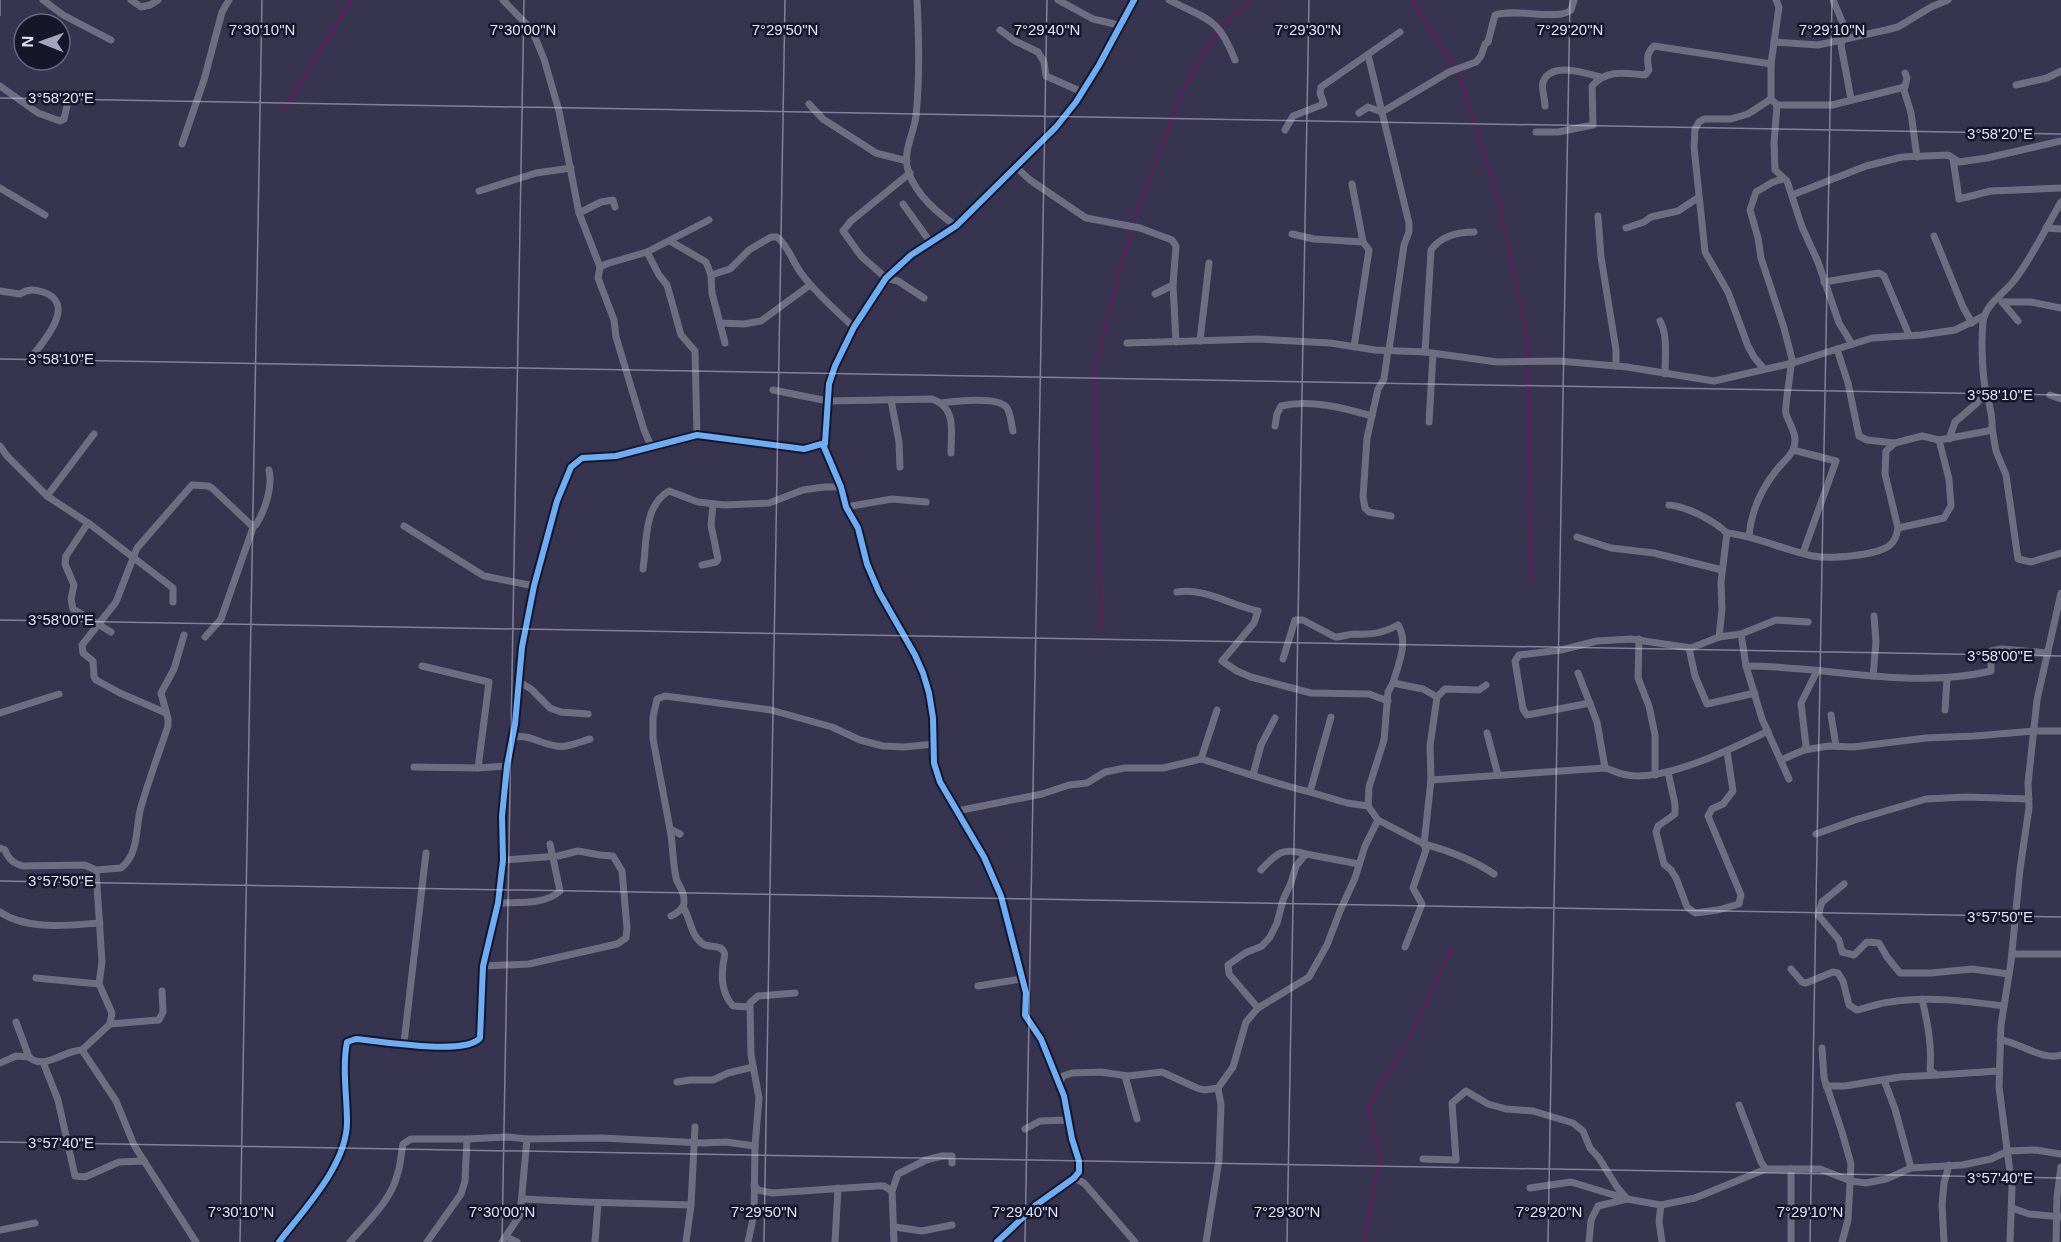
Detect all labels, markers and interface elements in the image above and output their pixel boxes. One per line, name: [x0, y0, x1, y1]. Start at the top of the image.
north arrow: [12, 12, 72, 72]
text: 7°30'10"N: [229, 21, 295, 38]
text: 7°30'00"N: [490, 21, 556, 38]
text: 7°29'50"N: [752, 21, 818, 38]
text: 7°29'40"N: [1014, 21, 1080, 38]
text: 7°29'30"N: [1275, 21, 1341, 38]
text: 7°29'20"N: [1537, 21, 1603, 38]
text: 7°29'10"N: [1799, 21, 1865, 38]
text: N: [19, 36, 36, 48]
text: 3°58'20"E: [28, 89, 94, 106]
text: 3°58'20"E: [1967, 125, 2033, 142]
text: 3°58'10"E: [28, 350, 94, 367]
text: 3°58'10"E: [1967, 386, 2033, 403]
text: 3°58'00"E: [28, 611, 94, 628]
text: 3°58'00"E: [1967, 647, 2033, 664]
text: 3°57'50"E: [28, 872, 94, 889]
text: 3°57'50"E: [1967, 908, 2033, 925]
text: 3°57'40"E: [28, 1134, 94, 1151]
text: 3°57'40"E: [1967, 1169, 2033, 1186]
text: 7°30'10"N: [208, 1203, 274, 1220]
text: 7°30'00"N: [469, 1203, 535, 1220]
text: 7°29'50"N: [731, 1203, 797, 1220]
text: 7°29'40"N: [992, 1203, 1058, 1220]
text: 7°29'30"N: [1254, 1203, 1320, 1220]
text: 7°29'20"N: [1516, 1203, 1582, 1220]
text: 7°29'10"N: [1777, 1203, 1843, 1220]

